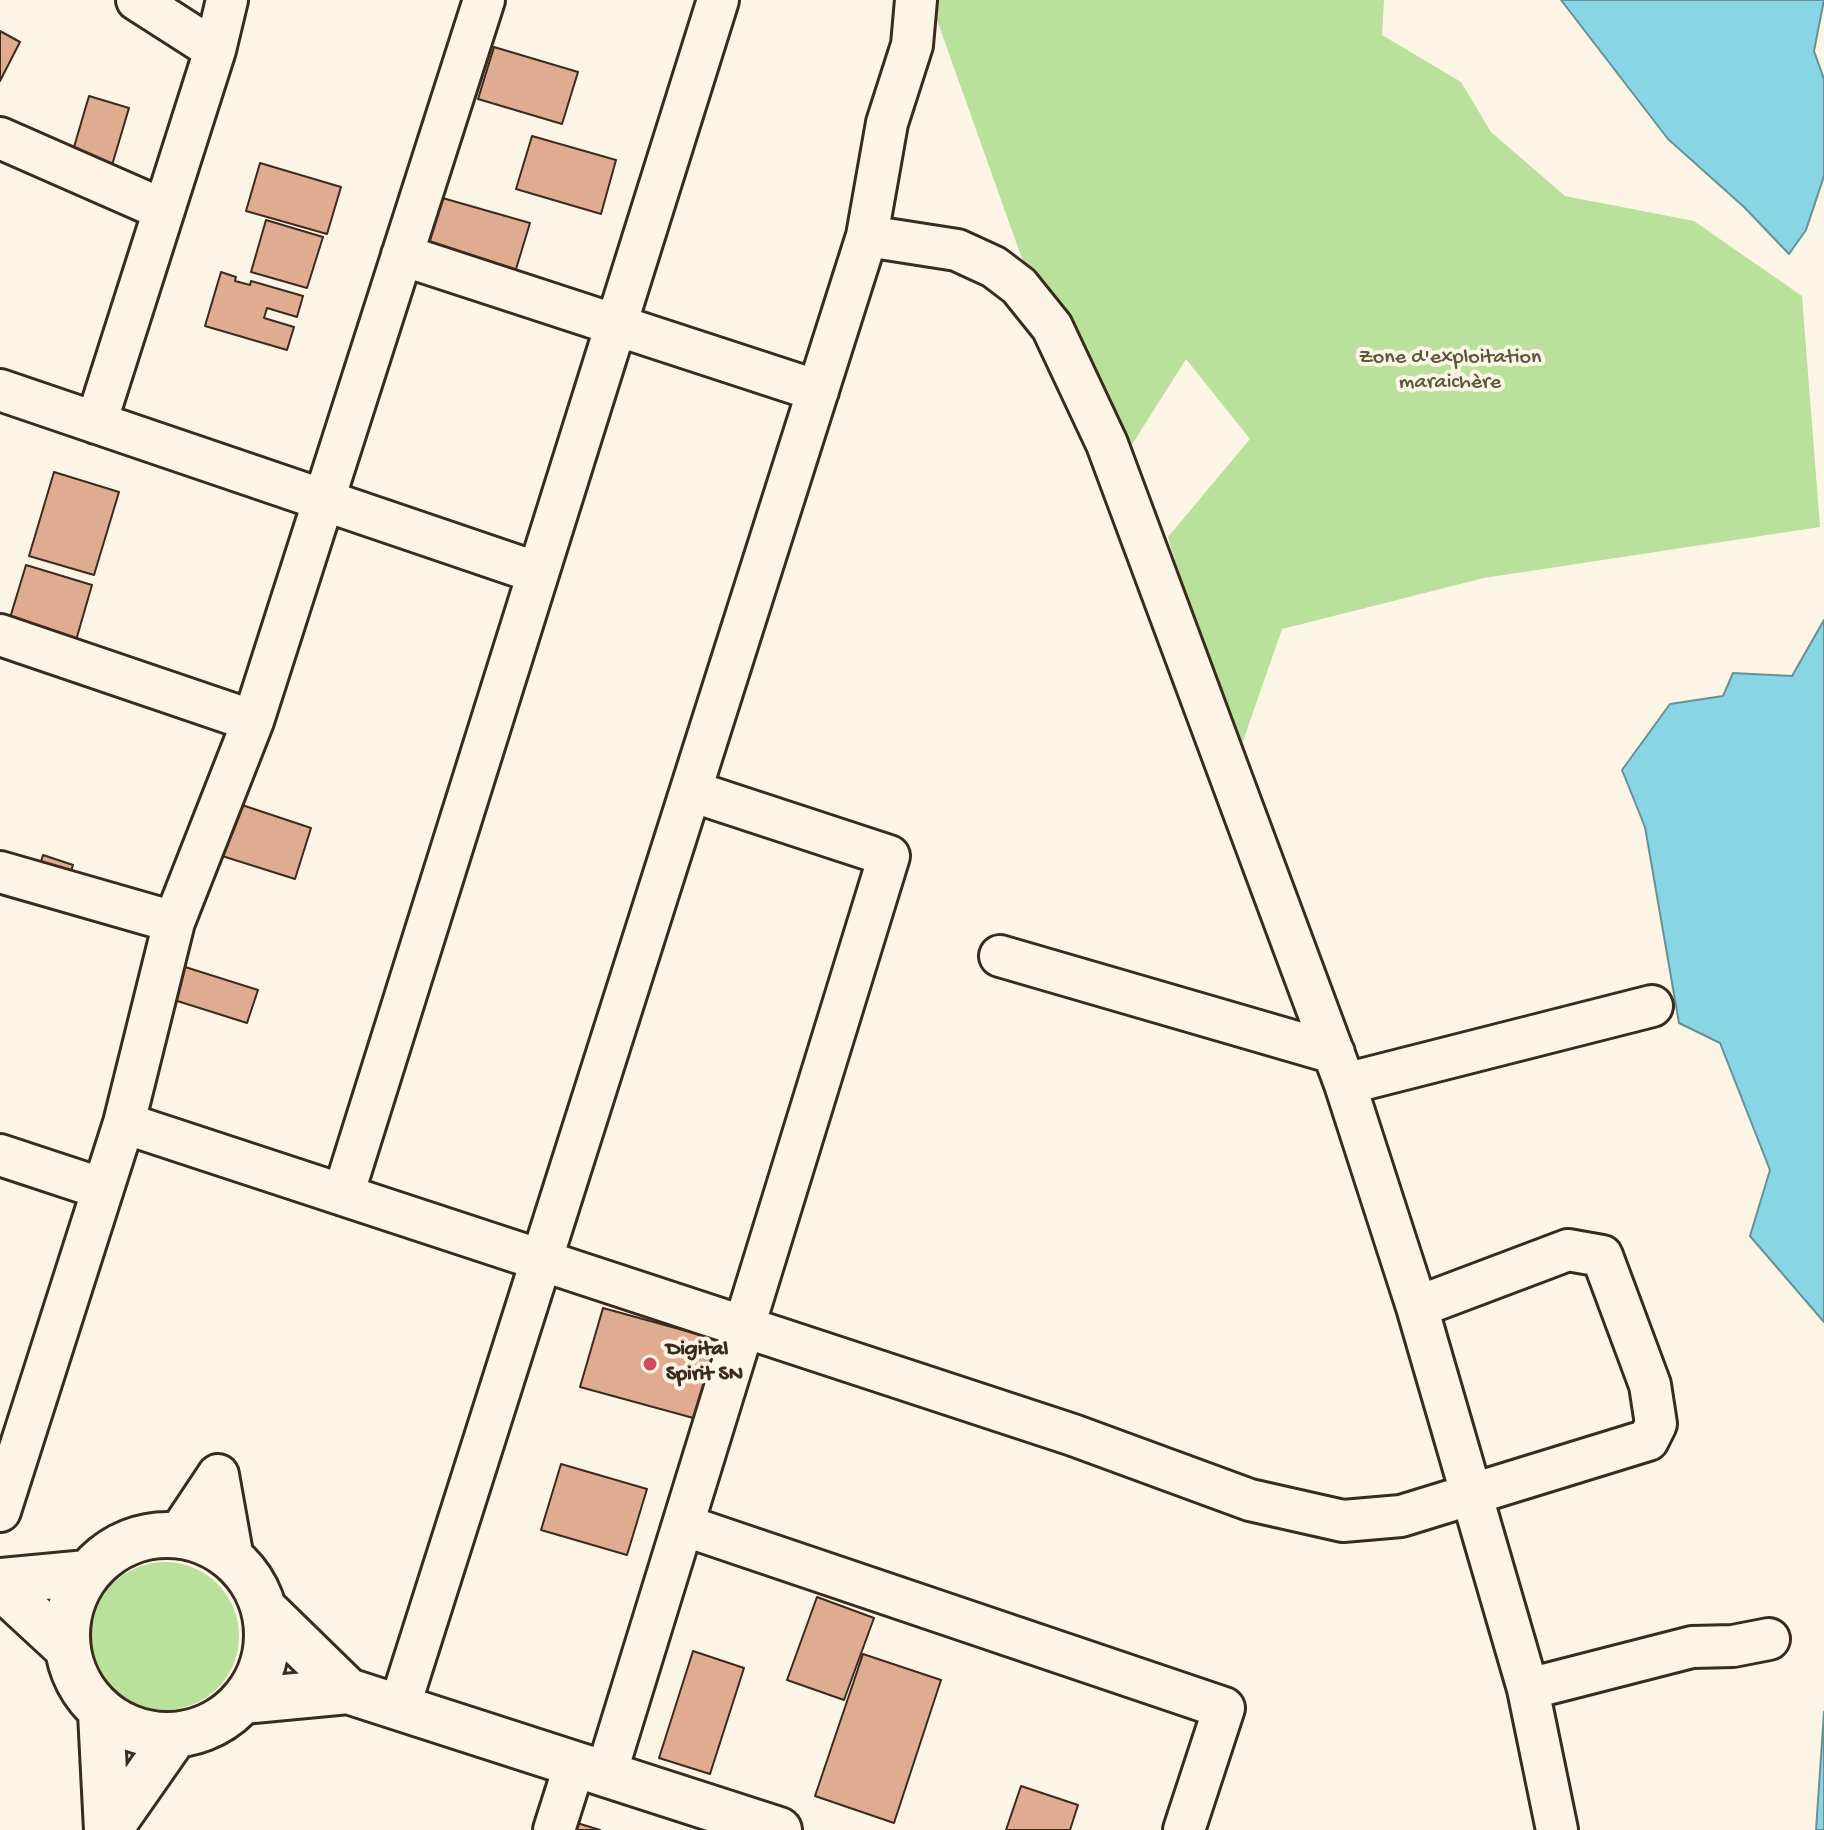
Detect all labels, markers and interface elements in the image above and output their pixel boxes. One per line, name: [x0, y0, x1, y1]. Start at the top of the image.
park label: Zone d'exploitation maraichère: [1359, 346, 1541, 398]
place label: Digital Spirit SN: [666, 1338, 743, 1390]
marker: Digital Spirit SN: [641, 1355, 659, 1373]

